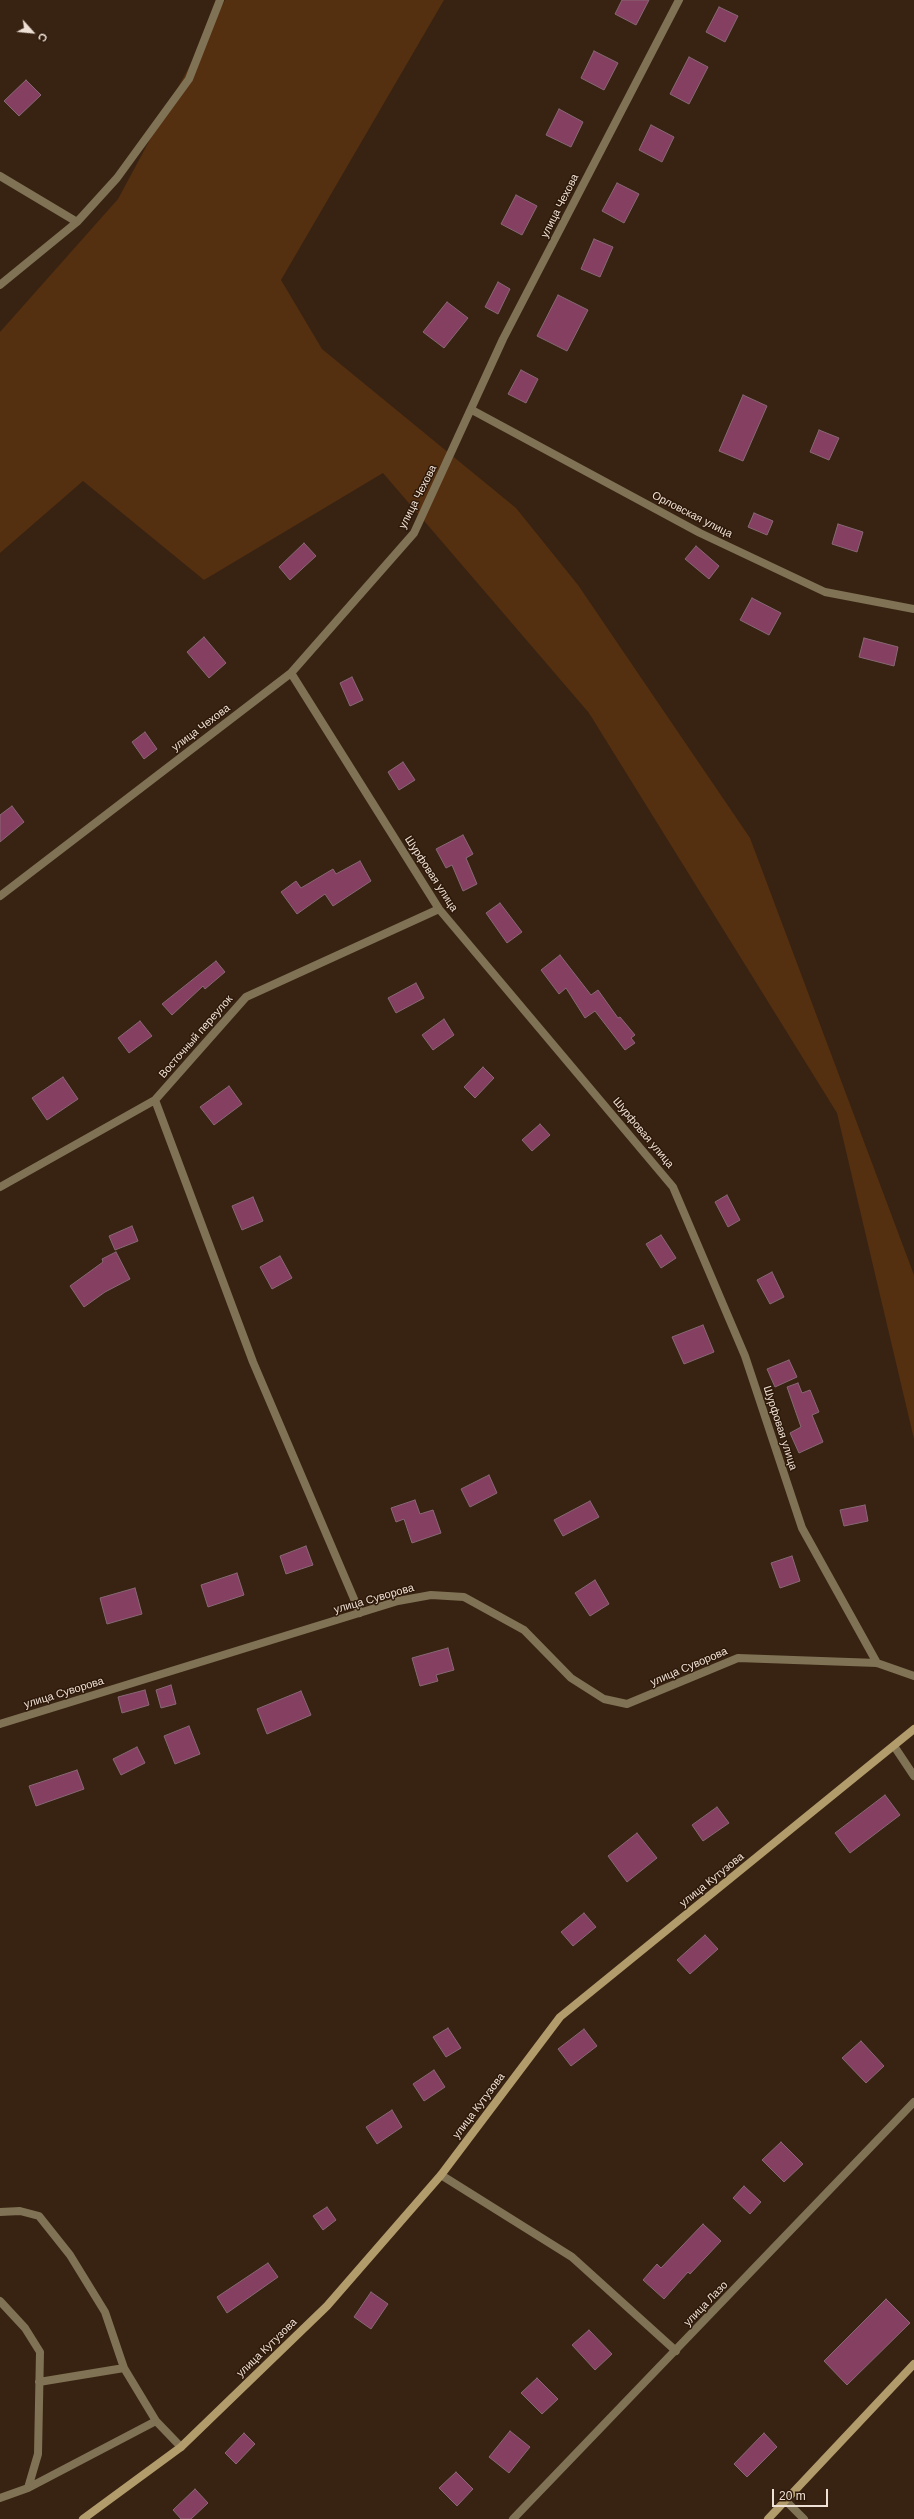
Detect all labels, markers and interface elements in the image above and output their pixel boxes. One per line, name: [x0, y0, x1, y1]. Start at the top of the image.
north arrow: [12, 12, 52, 52]
text: С: [36, 31, 50, 44]
street label: улица Чехова: [538, 172, 582, 240]
street label: улица Чехова: [396, 463, 440, 531]
street label: Орловская улица: [650, 489, 734, 541]
street label: улица Чехова: [169, 702, 233, 754]
street label: Шурфовая улица: [402, 834, 460, 914]
street label: Восточный переулок: [156, 993, 236, 1081]
street label: Шурфовая улица: [610, 1095, 676, 1171]
street label: Шурфовая улица: [760, 1384, 800, 1472]
street label: улица Суворова: [332, 1581, 416, 1617]
street label: улица Суворова: [648, 1645, 730, 1689]
street label: улица Суворова: [23, 1675, 105, 1711]
street label: улица Кутузова: [677, 1850, 747, 1910]
street label: улица Кутузова: [450, 2071, 508, 2141]
street label: улица Лазо: [681, 2279, 731, 2329]
street label: улица Кутузова: [234, 2316, 300, 2380]
scale bar: [774, 2481, 830, 2507]
text: 20 m: [779, 2489, 806, 2503]

